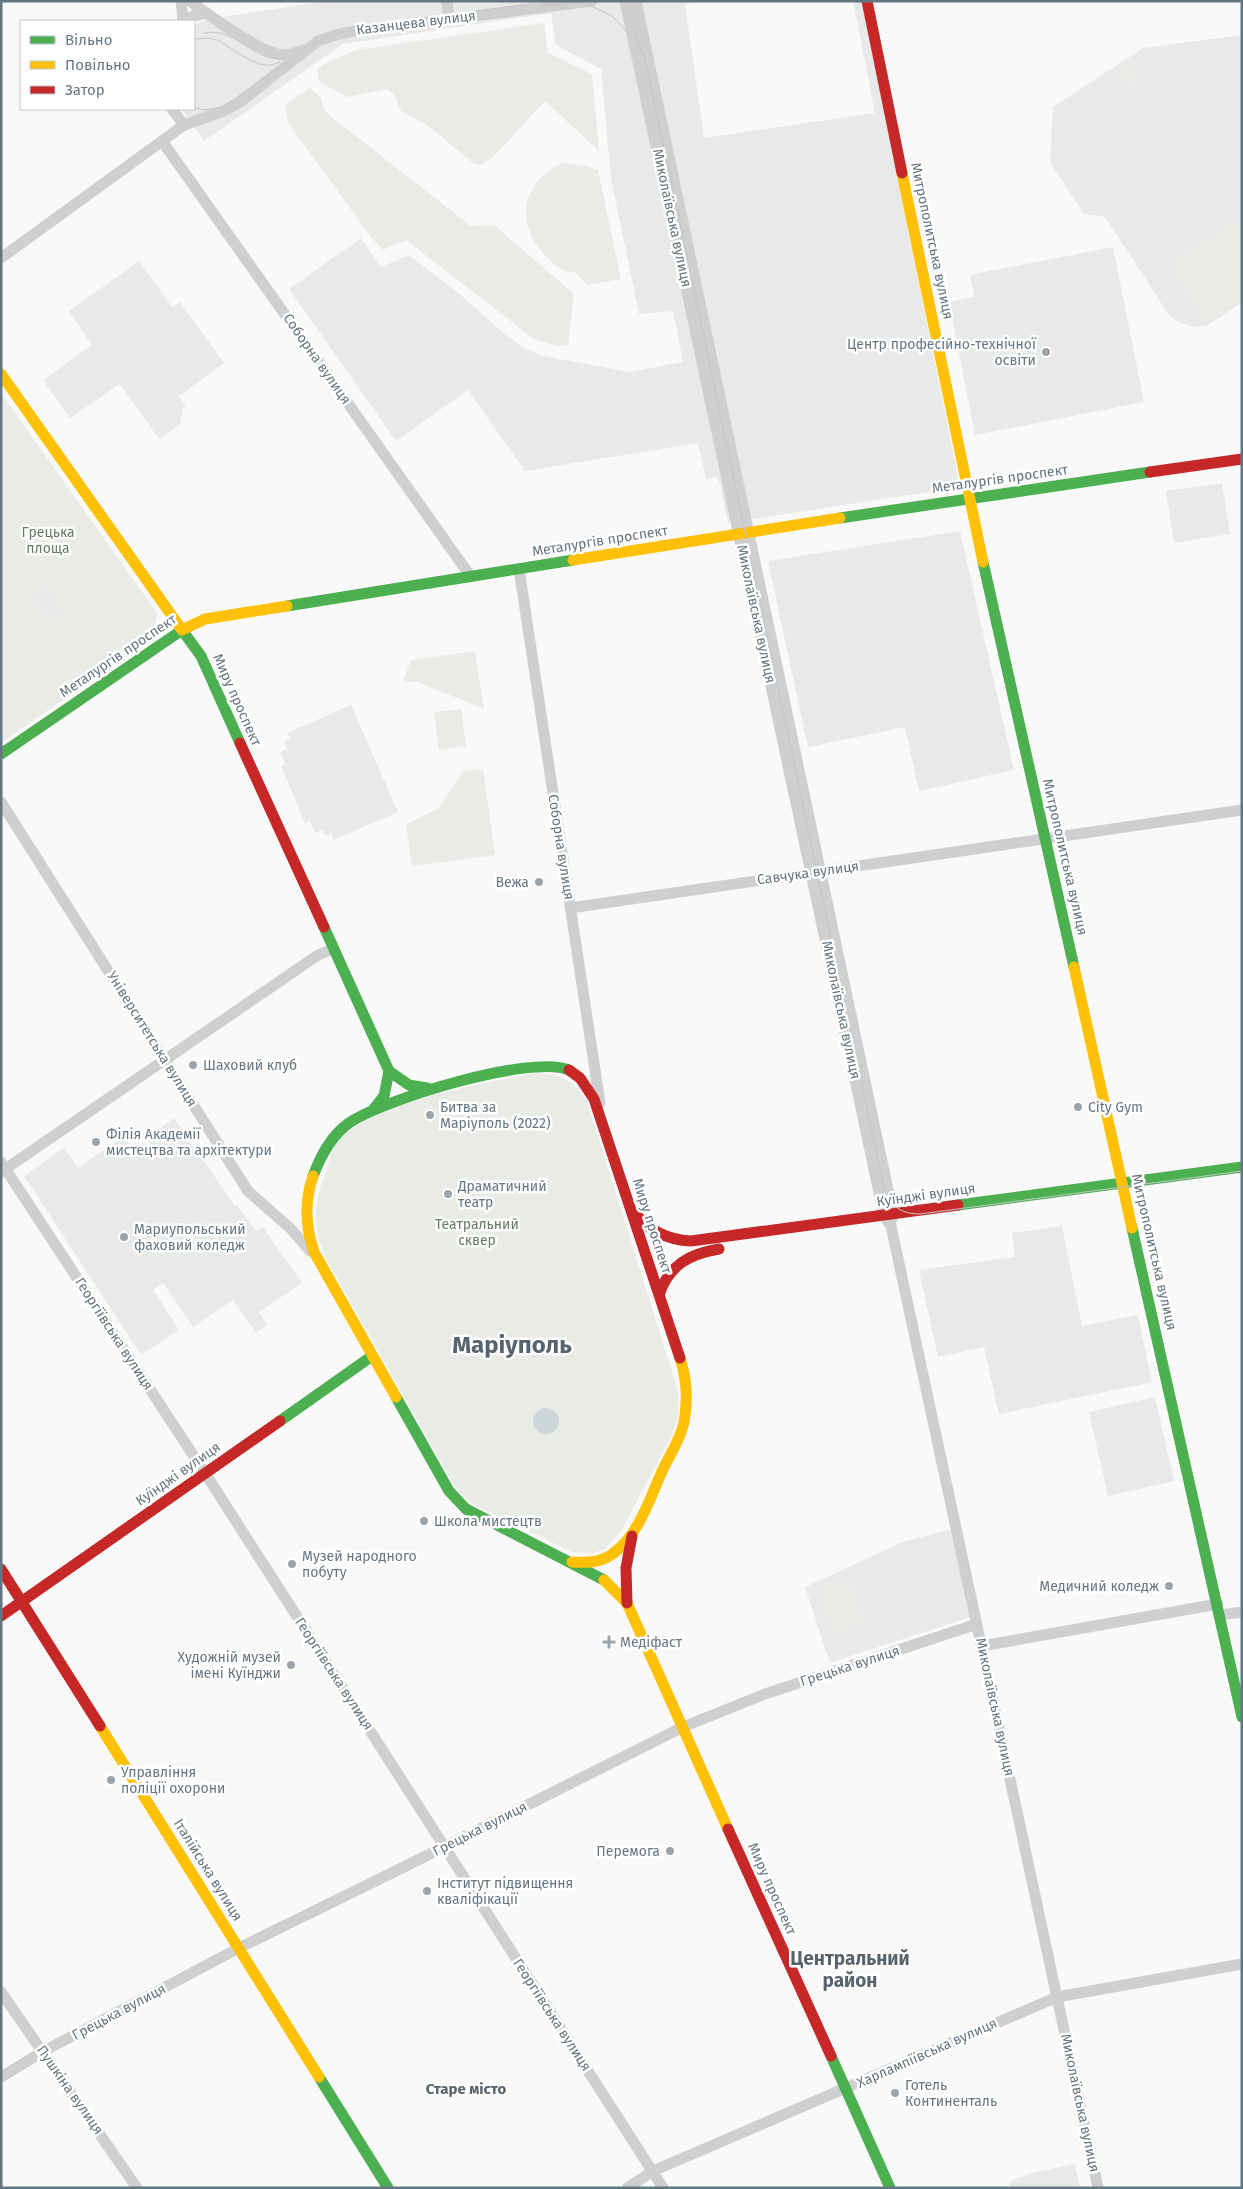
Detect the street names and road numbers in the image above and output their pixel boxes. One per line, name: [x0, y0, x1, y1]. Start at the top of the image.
street label: Казанцева вулиця: [355, 7, 477, 39]
street label: Миколаївська вулиця: [649, 147, 695, 289]
street label: Митрополитська вулиця: [907, 161, 957, 321]
street label: Соборна вулиця: [279, 310, 355, 408]
street label: Металургів проспект: [931, 461, 1070, 497]
street label: Металургів проспект: [531, 522, 670, 560]
street label: Миколаївська вулиця: [733, 543, 779, 685]
street label: Металургів проспект: [56, 610, 180, 701]
street label: Миру проспект: [209, 651, 265, 749]
street label: Митрополитська вулиця: [1039, 777, 1091, 937]
street label: Соборна вулиця: [544, 793, 578, 901]
street label: Савчука вулиця: [756, 857, 860, 889]
street label: Миколаївська вулиця: [818, 939, 864, 1081]
street label: Університетська вулиця: [103, 968, 201, 1110]
street label: Митрополитська вулиця: [1128, 1172, 1180, 1332]
street label: Миру проспект: [629, 1176, 676, 1276]
street label: Куїнджі вулиця: [875, 1180, 977, 1210]
street label: Георгіївська вулиця: [71, 1274, 157, 1394]
street label: Куїнджі вулиця: [132, 1438, 224, 1510]
street label: Георгіївська вулиця: [291, 1614, 377, 1734]
street label: Миколаївська вулиця: [972, 1636, 1018, 1778]
street label: Грецька вулиця: [798, 1642, 902, 1690]
street label: Грецька вулиця: [430, 1798, 530, 1860]
street label: Італійська вулиця: [170, 1816, 246, 1924]
street label: Миру проспект: [744, 1840, 800, 1938]
street label: Георгіївська вулиця: [509, 1955, 595, 2075]
street label: Грецька вулиця: [69, 1980, 169, 2044]
street label: Харлампіївська вулиця: [854, 2014, 1000, 2092]
street label: Миколаївська вулиця: [1057, 2032, 1103, 2174]
street label: Пушкіна вулиця: [33, 2042, 107, 2138]

